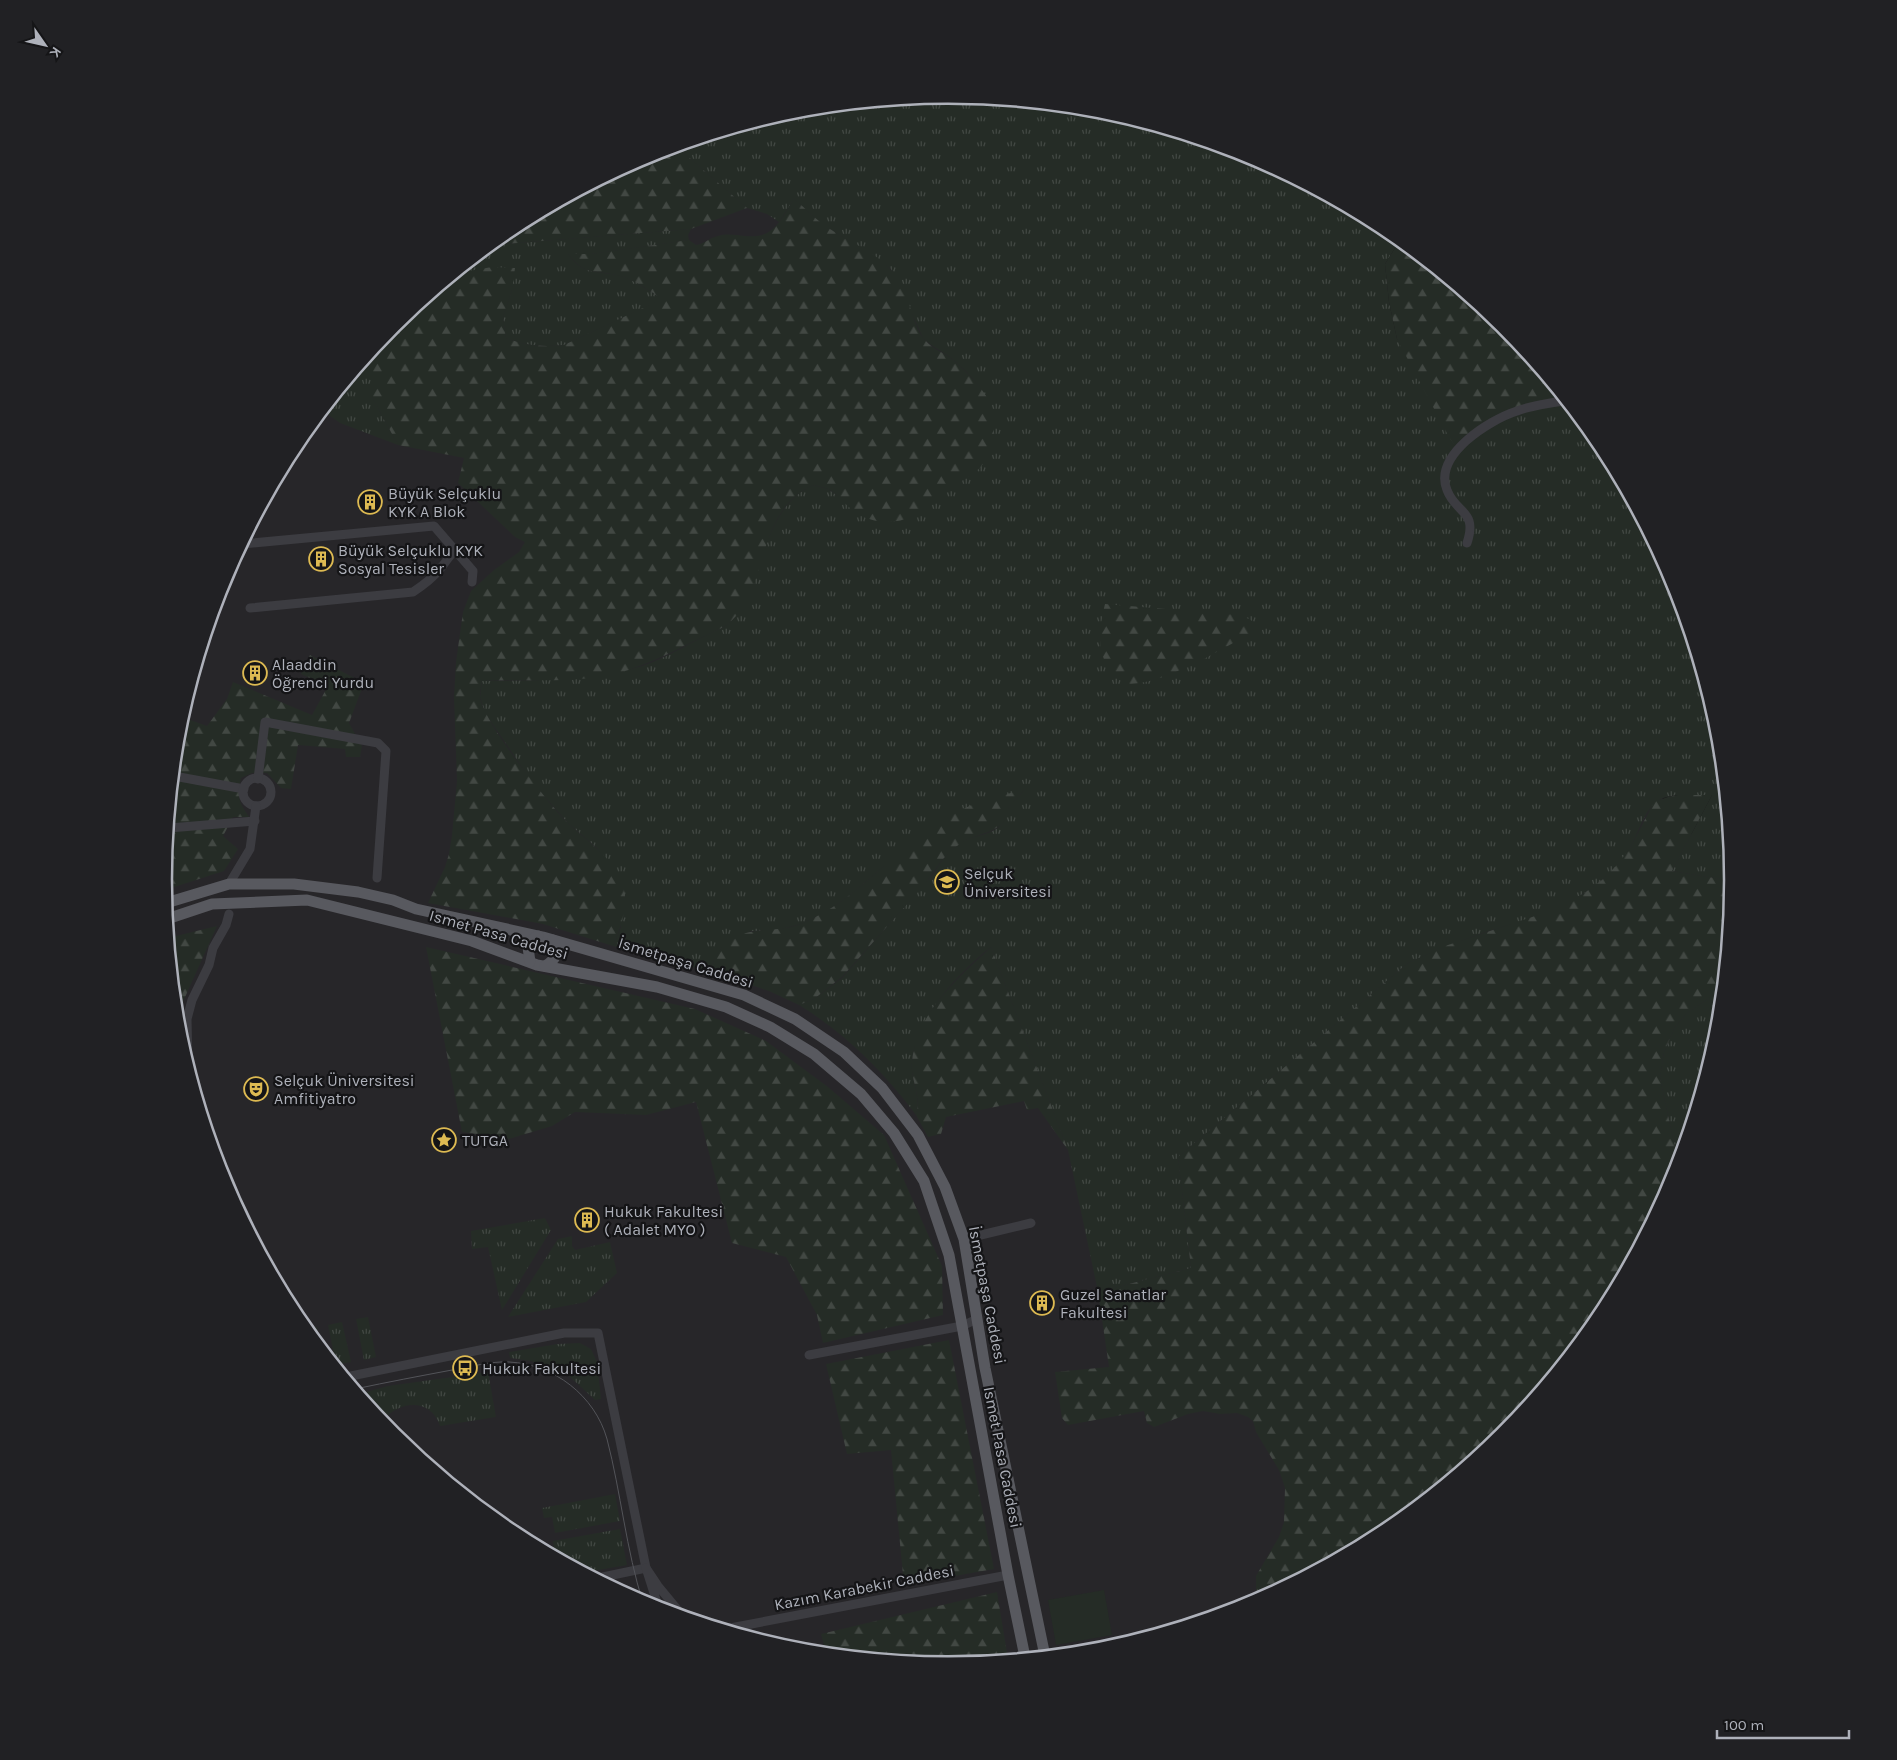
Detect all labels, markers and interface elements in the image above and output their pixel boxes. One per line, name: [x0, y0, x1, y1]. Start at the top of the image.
north arrow: [20, 20, 70, 70]
text: K: [45, 43, 65, 61]
place label: Büyük Selçuklu KYK A Blok: [388, 484, 501, 521]
building icon: Büyük Selçuklu KYK A Blok: [357, 489, 383, 515]
place label: Büyük Selçuklu KYK Sosyal Tesisler: [338, 541, 483, 578]
building icon: Büyük Selçuklu KYK Sosyal Tesisler: [308, 546, 334, 572]
place label: Alaaddin Öğrenci Yurdu: [272, 655, 374, 692]
building icon: Alaaddin Öğrenci Yurdu: [242, 660, 268, 686]
place label: Selçuk Üniversitesi: [964, 864, 1052, 901]
school or university icon: Selçuk Üniversitesi: [934, 869, 960, 895]
street label: Ismet Pasa Caddesi: [427, 906, 570, 963]
street label: İsmetpaşa Caddesi: [616, 933, 756, 992]
place label: Selçuk Üniversitesi Amfitiyatro: [274, 1071, 415, 1108]
theatre icon: Selçuk Üniversitesi Amfitiyatro: [243, 1076, 269, 1102]
place icon: TUTGA: [431, 1127, 457, 1153]
place label: TUTGA: [462, 1131, 508, 1150]
place label: Hukuk Fakultesi ( Adalet MYO ): [604, 1202, 723, 1239]
building icon: Hukuk Fakultesi ( Adalet MYO ): [574, 1207, 600, 1233]
street label: İsmetpaşa Caddesi: [965, 1224, 1010, 1366]
place label: Guzel Sanatlar Fakultesi: [1060, 1285, 1166, 1322]
building icon: Guzel Sanatlar Fakultesi: [1029, 1290, 1055, 1316]
bus stop icon: Hukuk Fakultesi: [452, 1355, 478, 1381]
place label: Hukuk Fakultesi: [482, 1359, 601, 1378]
street label: Ismet Pasa Caddesi: [979, 1385, 1026, 1529]
street label: Kazım Karabekir Caddesi: [773, 1561, 956, 1614]
scale bar: [1717, 1708, 1850, 1740]
text: 100 m: [1724, 1716, 1764, 1734]

